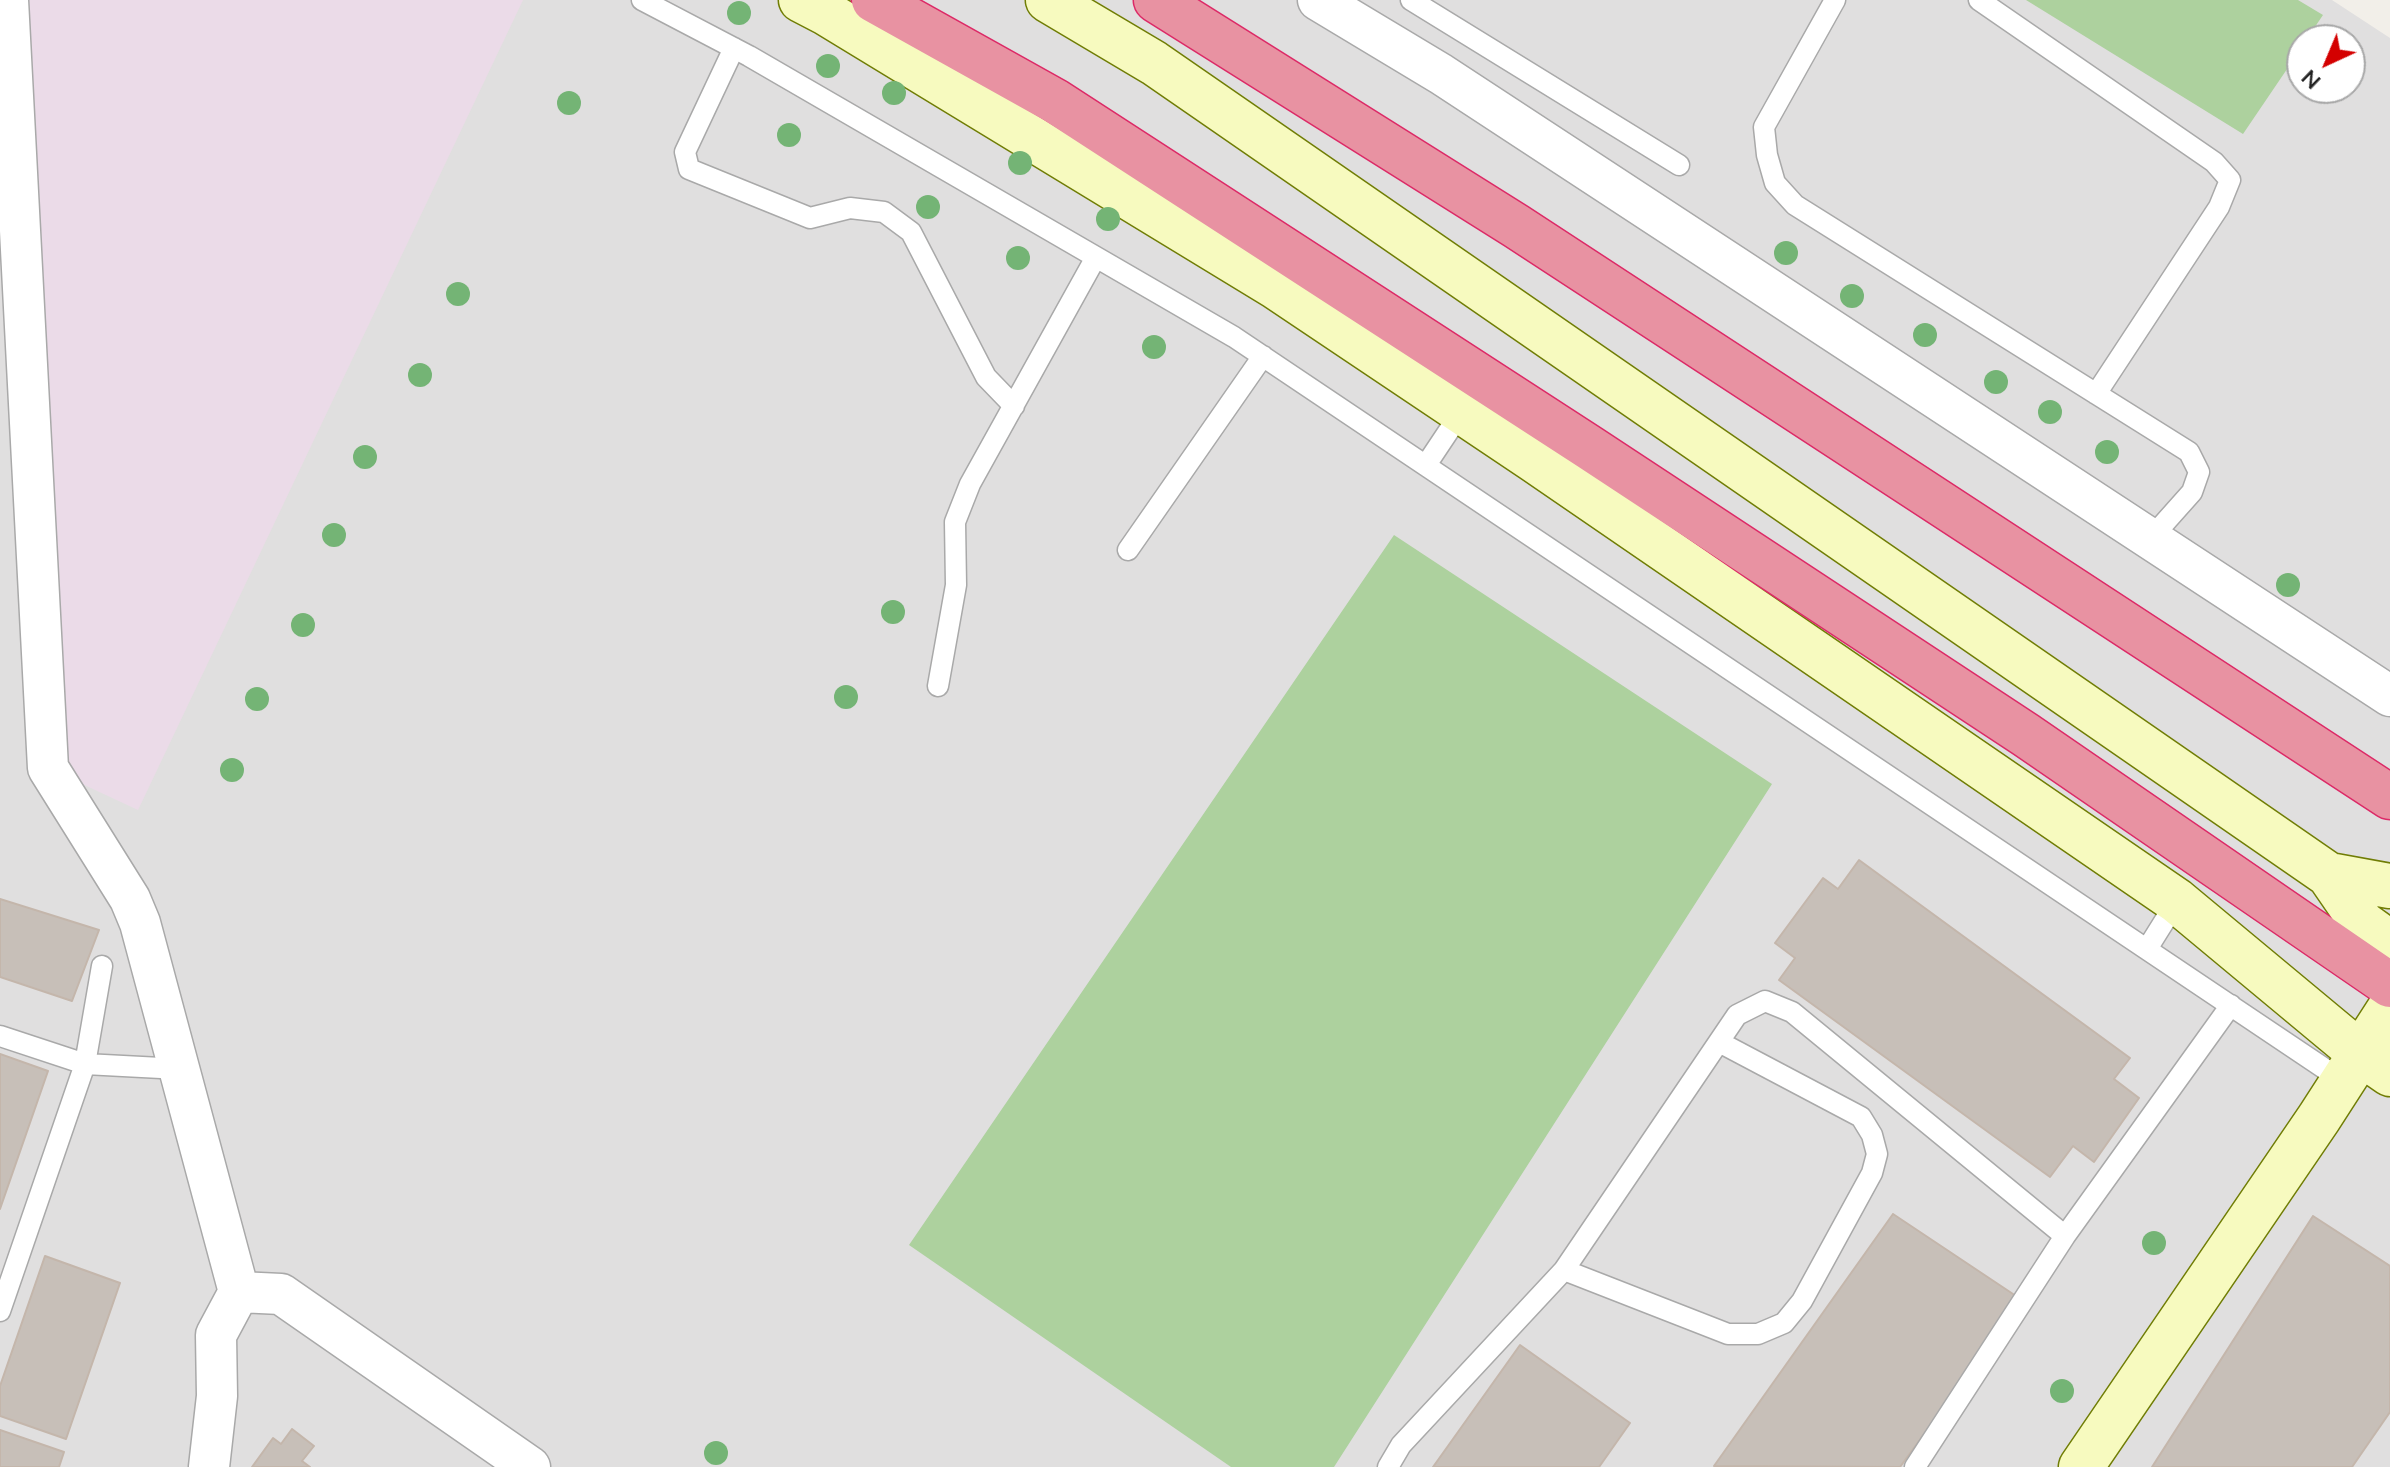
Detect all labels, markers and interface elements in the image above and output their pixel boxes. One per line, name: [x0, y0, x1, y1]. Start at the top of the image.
north arrow: [2286, 24, 2366, 104]
text: N: [2295, 64, 2326, 96]

